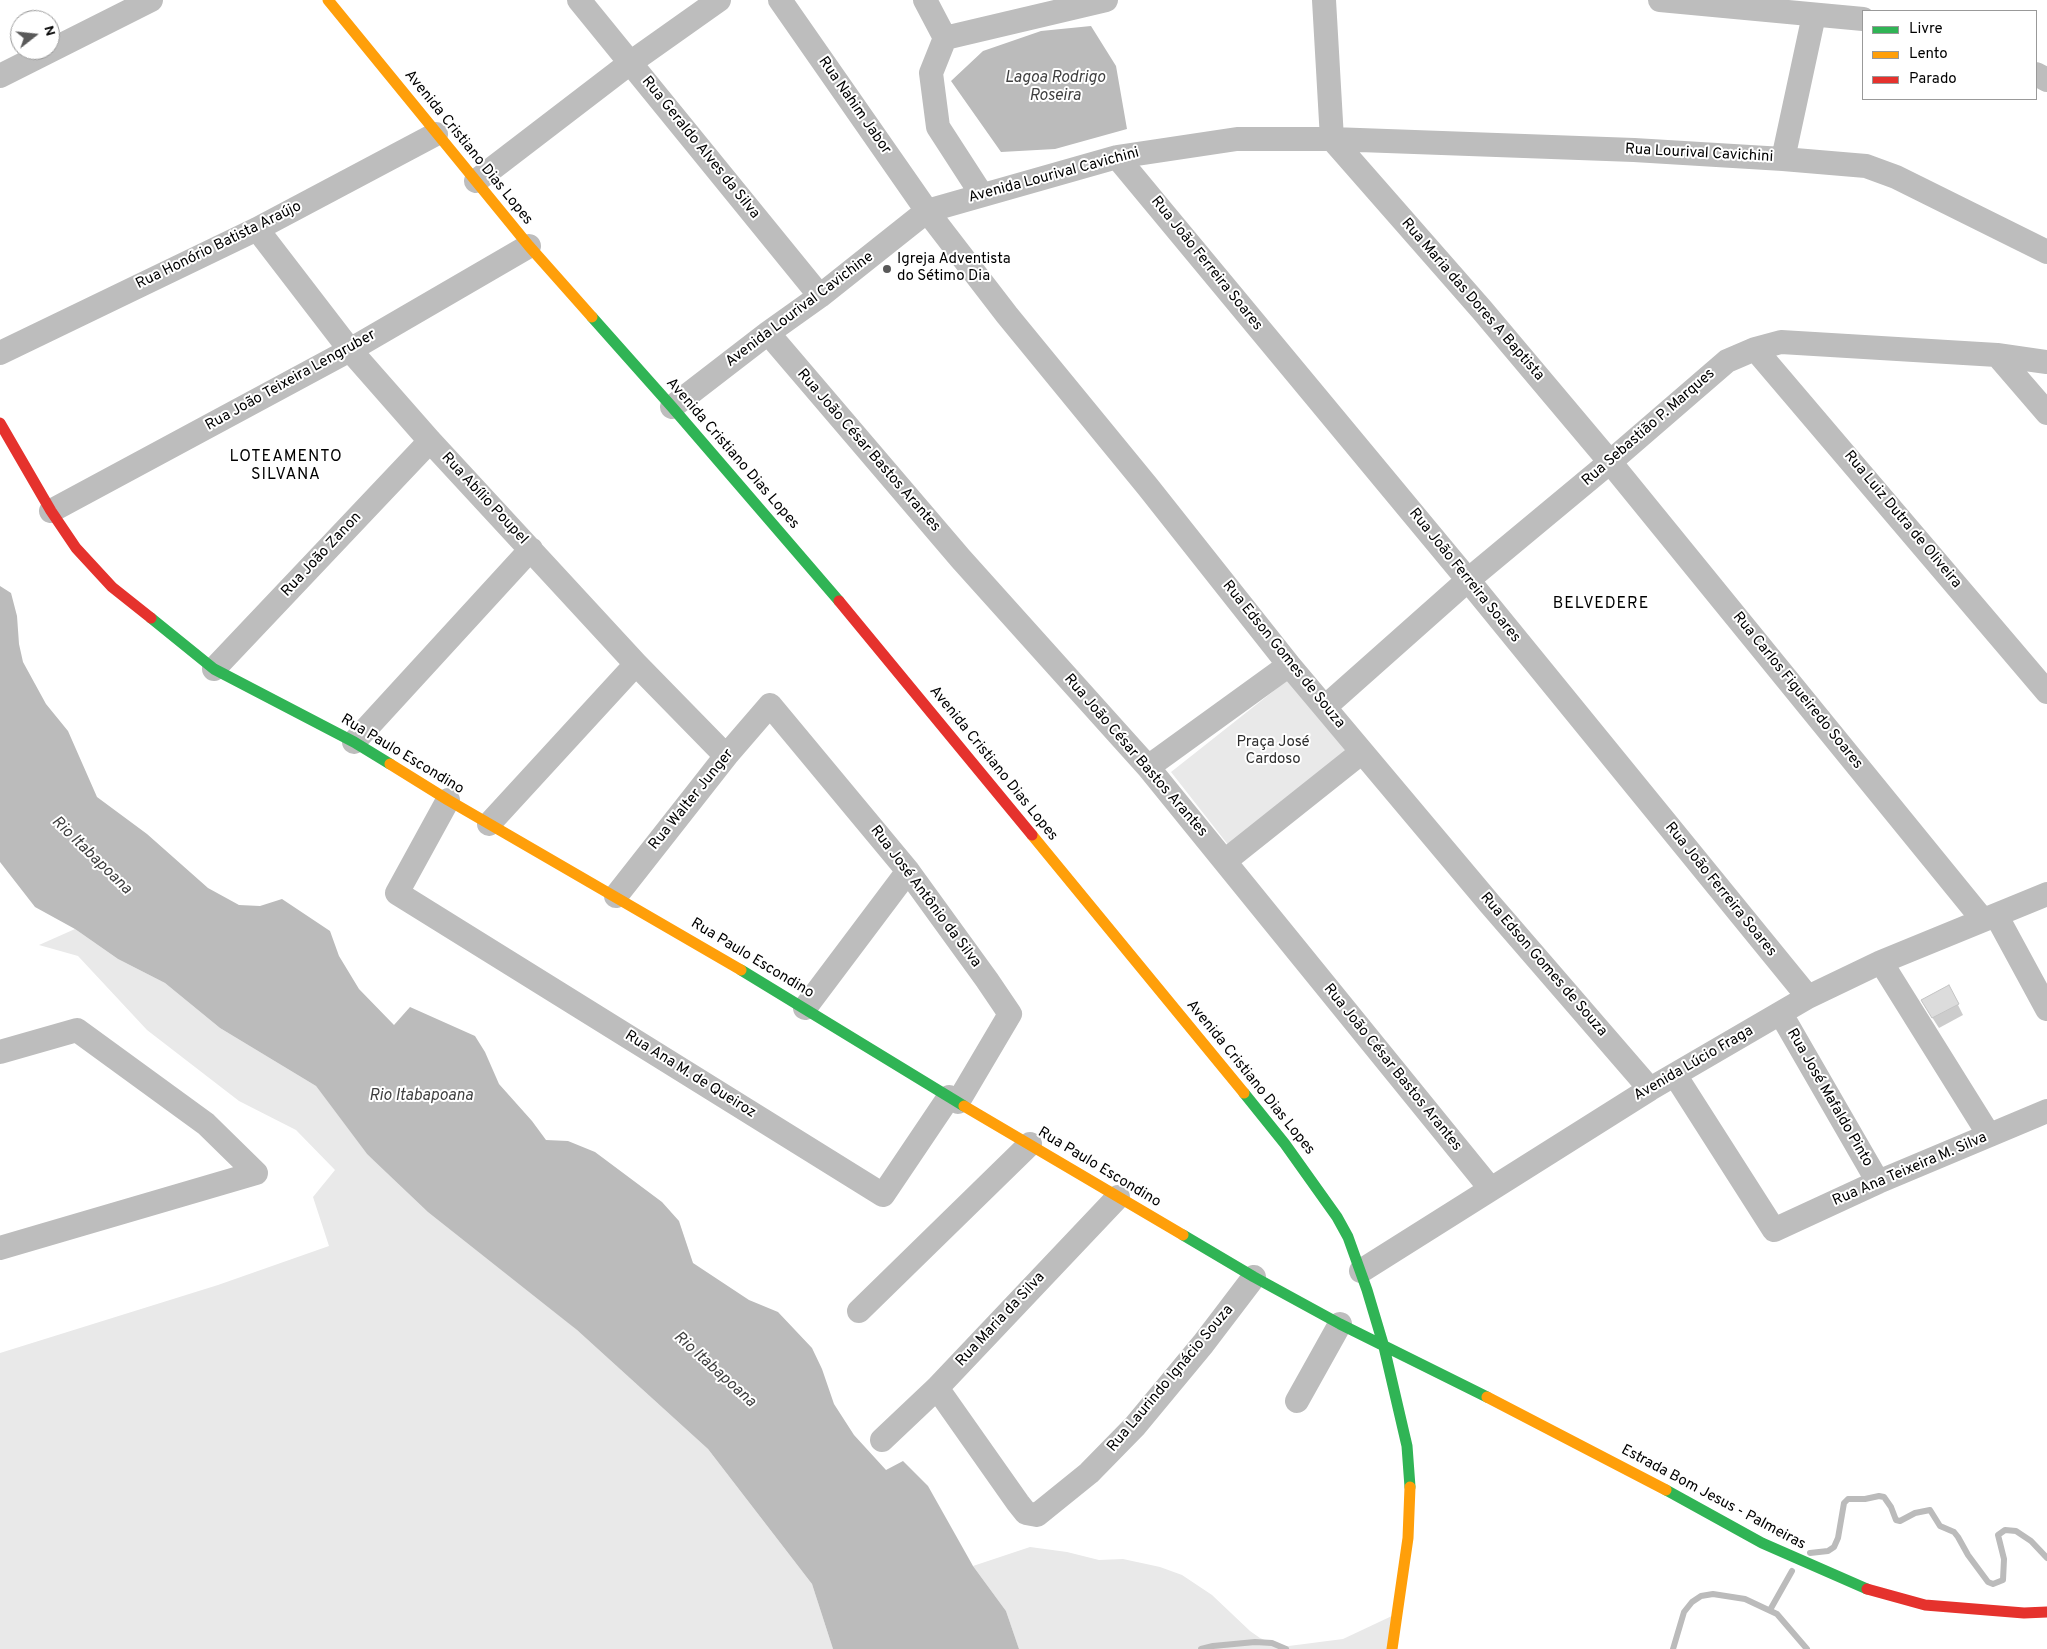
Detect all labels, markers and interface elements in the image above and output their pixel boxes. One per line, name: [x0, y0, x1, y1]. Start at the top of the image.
north arrow: [10, 10, 60, 60]
legend: [1862, 10, 2037, 100]
text: Livre: [1909, 20, 1943, 39]
text: N: [39, 24, 58, 38]
text: Lento: [1909, 45, 1948, 64]
street label: Rua Nahim Jabor: [814, 54, 894, 158]
street label: Avenida Cristiano Dias Lopes: [400, 67, 536, 229]
water label: Lagoa Rodrigo Roseira: [1005, 69, 1105, 107]
text: Parado: [1909, 70, 1957, 89]
street label: Rua Geraldo Alves da Silva: [637, 73, 763, 223]
street label: Rua Lourival Cavichini: [1624, 141, 1774, 167]
street label: Avenida Lourival Cavichini: [967, 145, 1141, 207]
street label: Rua João Ferreira Soares: [1146, 193, 1266, 335]
street label: Rua Honório Batista Araújo: [133, 198, 305, 294]
street label: Rua Maria das Dores A Baptista: [1397, 215, 1547, 385]
street label: Avenida Lourival Cavichine: [723, 248, 877, 372]
place label: Igreja Adventista do Sétimo Dia: [897, 251, 1011, 286]
marker: Igreja Adventista do Sétimo Dia: [881, 263, 893, 275]
street label: Rua João Teixeira Lengruber: [203, 327, 379, 435]
street label: Rua Sebastião P. Marques: [1579, 365, 1719, 491]
street label: Rua João César Bastos Arantes: [792, 366, 944, 536]
street label: Avenida Cristiano Dias Lopes: [662, 375, 802, 533]
district label: LOTEAMENTO SILVANA: [228, 448, 344, 486]
street label: Rua Luiz Dutra de Oliveira: [1839, 448, 1965, 592]
street label: Rua Abílio Poupel: [437, 449, 531, 549]
street label: Rua João Ferreira Soares: [1404, 505, 1524, 647]
street label: Rua João Zanon: [278, 509, 366, 601]
street label: Rua Edson Gomes de Souza: [1218, 578, 1348, 732]
district label: BELVEDERE: [1552, 595, 1650, 615]
street label: Rua Carlos Figueiredo Soares: [1728, 609, 1866, 773]
street label: Rua João César Bastos Arantes: [1059, 671, 1211, 841]
street label: Avenida Cristiano Dias Lopes: [925, 683, 1061, 845]
street label: Rua Paulo Escondino: [337, 711, 467, 799]
park label: Praça José Cardoso: [1236, 734, 1310, 769]
street label: Rua Walter Junger: [646, 746, 738, 854]
water label: Rio Itabapoana: [47, 813, 135, 899]
street label: Rua João Ferreira Soares: [1660, 819, 1780, 961]
street label: Rua José Antônio da Silva: [866, 822, 984, 972]
street label: Rua Edson Gomes de Souza: [1476, 889, 1610, 1041]
street label: Rua Paulo Escondino: [687, 915, 817, 1003]
street label: Rua João César Bastos Arantes: [1319, 981, 1465, 1155]
street label: Avenida Cristiano Dias Lopes: [1182, 997, 1318, 1159]
street label: Avenida Lúcio Fraga: [1631, 1023, 1757, 1105]
street label: Rua José Mafaldo Pinto: [1782, 1026, 1876, 1170]
street label: Rua Ana M. de Queiroz: [621, 1027, 759, 1123]
water label: Rio Itabapoana: [369, 1087, 473, 1107]
street label: Rua Paulo Escondino: [1034, 1124, 1164, 1212]
street label: Rua Ana Teixeira M. Silva: [1830, 1129, 1990, 1211]
street label: Rua Maria da Silva: [953, 1269, 1049, 1371]
street label: Rua Laurindo Ignácio Souza: [1104, 1302, 1238, 1456]
water label: Rio Itabapoana: [669, 1328, 759, 1412]
street label: Estrada Bom Jesus - Palmeiras: [1618, 1442, 1808, 1554]

